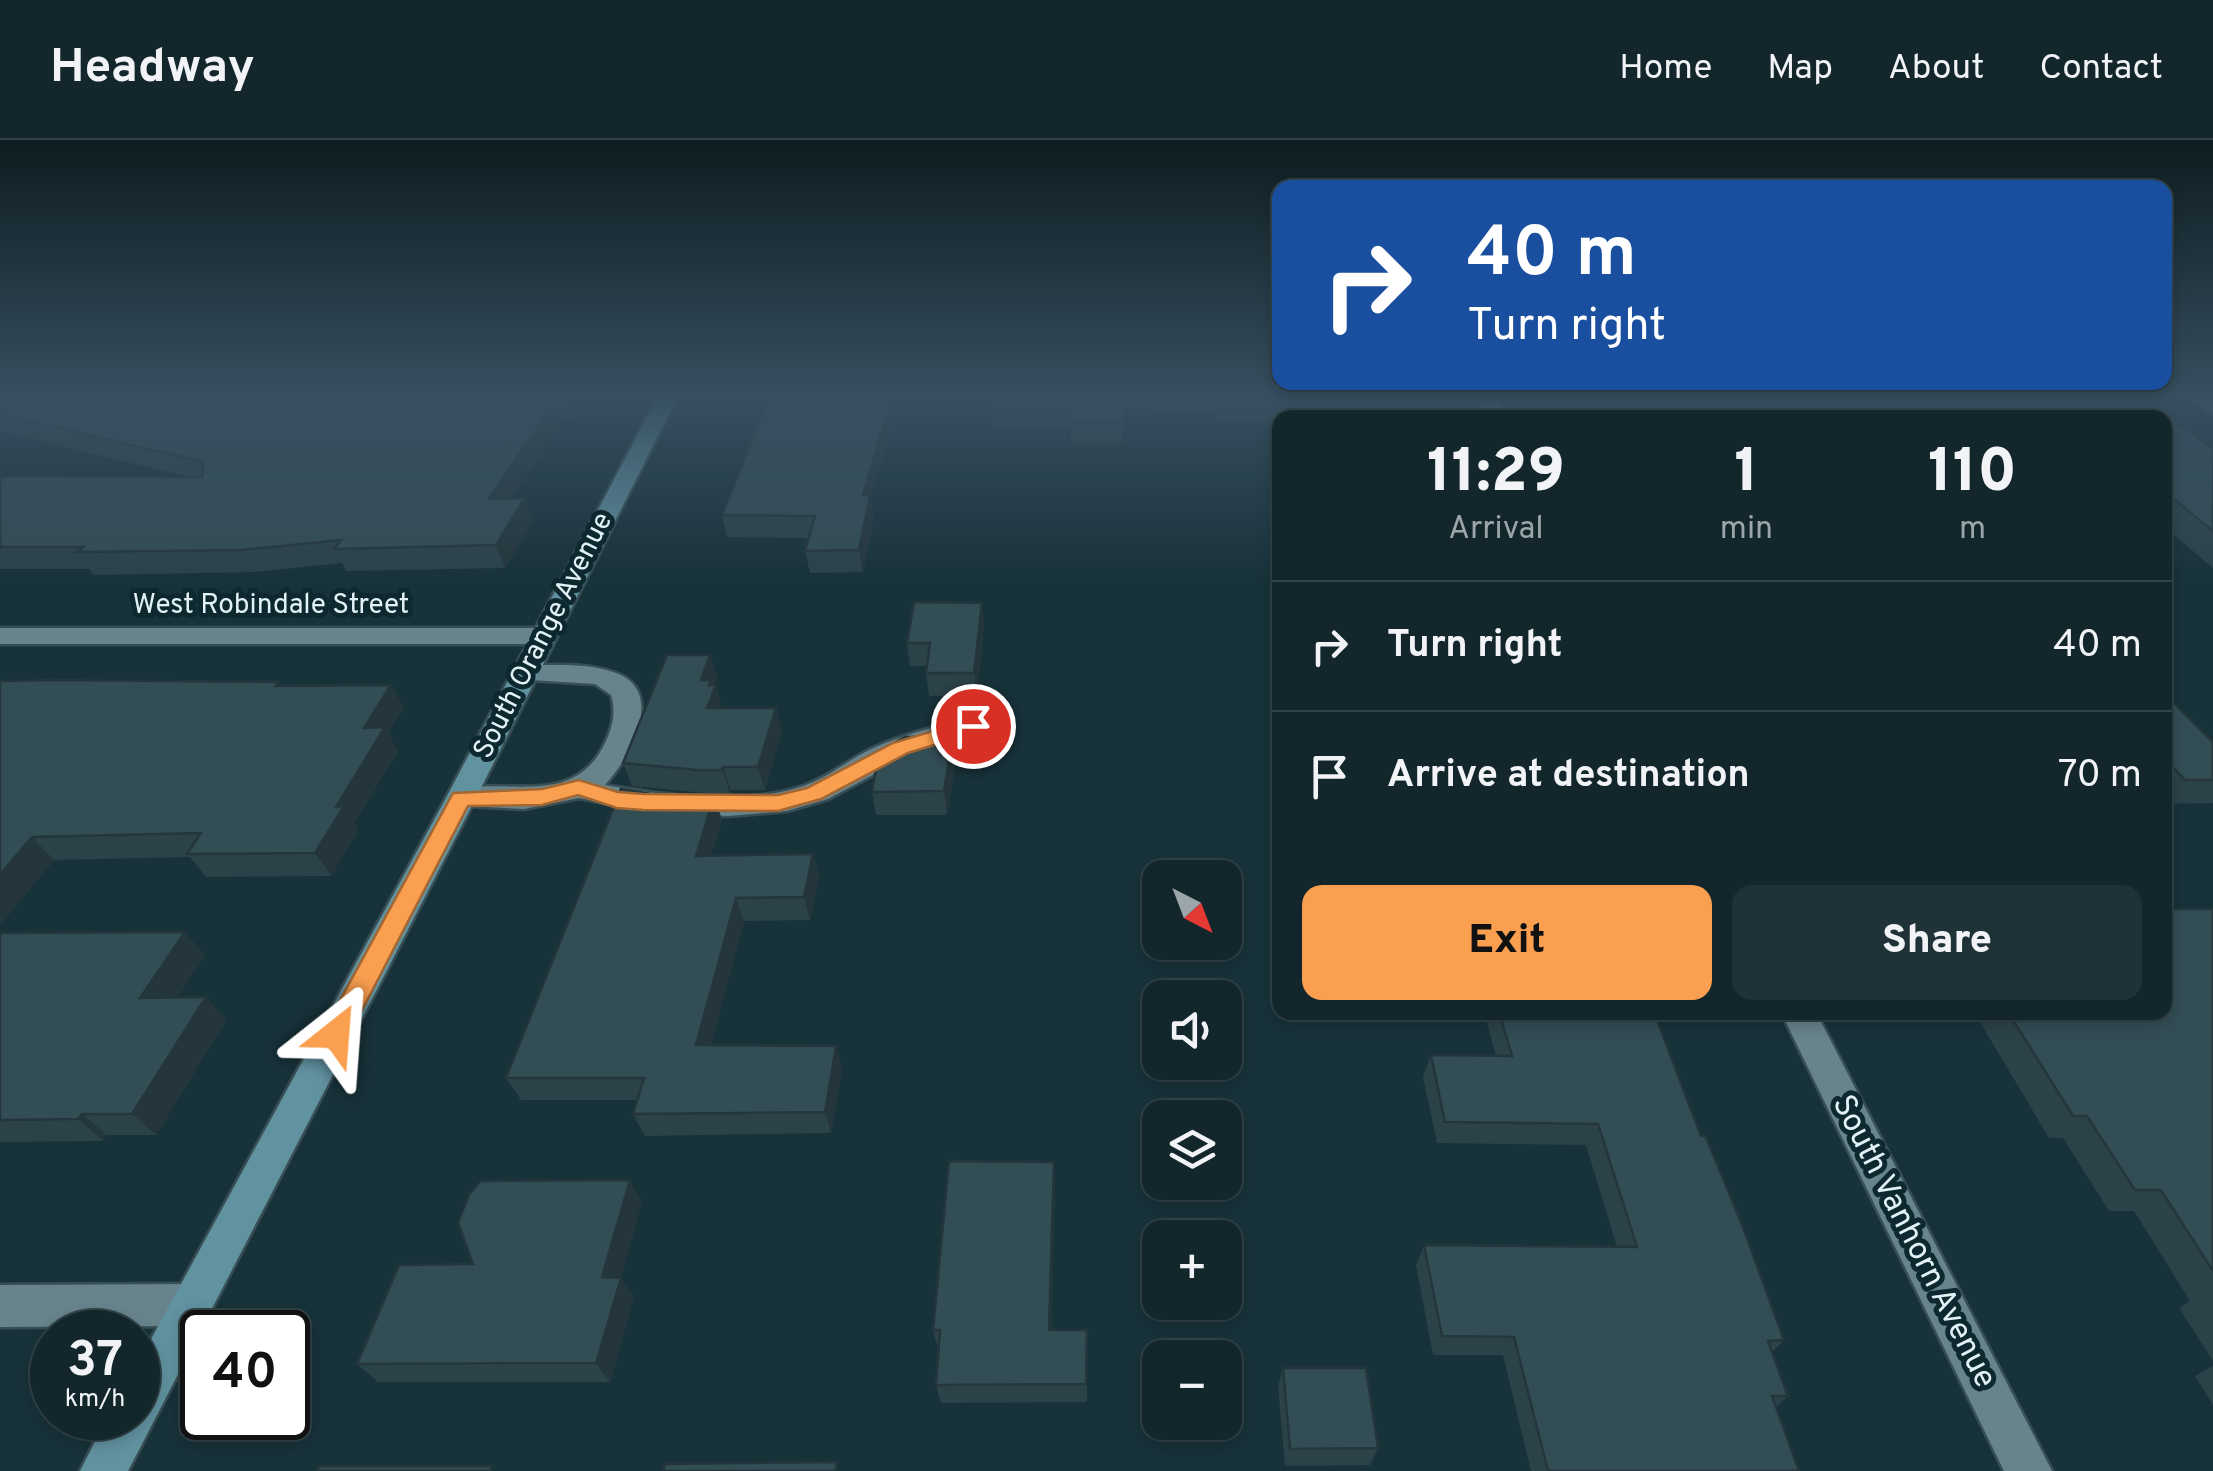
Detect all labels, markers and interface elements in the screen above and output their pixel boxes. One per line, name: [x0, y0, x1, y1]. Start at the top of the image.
text: Headway: [50, 39, 255, 99]
text: Home: [1619, 47, 1712, 91]
text: Map: [1767, 47, 1833, 91]
text: About: [1888, 47, 1984, 91]
text: Contact: [2039, 47, 2163, 91]
text: 40 m: [1467, 212, 1637, 301]
icon: right: [1302, 220, 1432, 350]
text: Turn right: [1467, 299, 1666, 356]
text: 11:29: [1427, 437, 1565, 513]
text: 1: [1734, 437, 1759, 513]
text: 110: [1928, 437, 2017, 513]
street label: South Orange Avenue: [466, 507, 622, 765]
text: Arrival: [1448, 510, 1544, 550]
text: min: [1720, 510, 1773, 550]
text: m: [1959, 510, 1986, 550]
street label: West Robindale Street: [133, 588, 409, 624]
icon: right: [1302, 619, 1357, 674]
text: Turn right: [1387, 622, 1562, 671]
text: 40 m: [2053, 622, 2142, 671]
pin: [931, 684, 1016, 769]
icon: arrive: [946, 699, 1001, 754]
icon: arrive: [1302, 749, 1357, 804]
text: Arrive at destination: [1387, 752, 1750, 801]
text: 70 m: [2058, 752, 2142, 801]
north arrow: [1142, 860, 1242, 960]
map controls: [1142, 860, 1242, 1440]
button: Exit: [1302, 885, 1712, 1000]
button: Share: [1732, 885, 2142, 1000]
button: sound: [1142, 980, 1242, 1080]
position arrow: [284, 982, 388, 1086]
street label: South Vanhorn Avenue: [1822, 1089, 2004, 1395]
button: layers: [1142, 1100, 1242, 1200]
button: +: [1142, 1220, 1242, 1320]
speed limit sign: 40: [180, 1310, 310, 1440]
text: 37: [67, 1331, 123, 1394]
button: −: [1142, 1340, 1242, 1440]
text: km/h: [65, 1384, 125, 1416]

